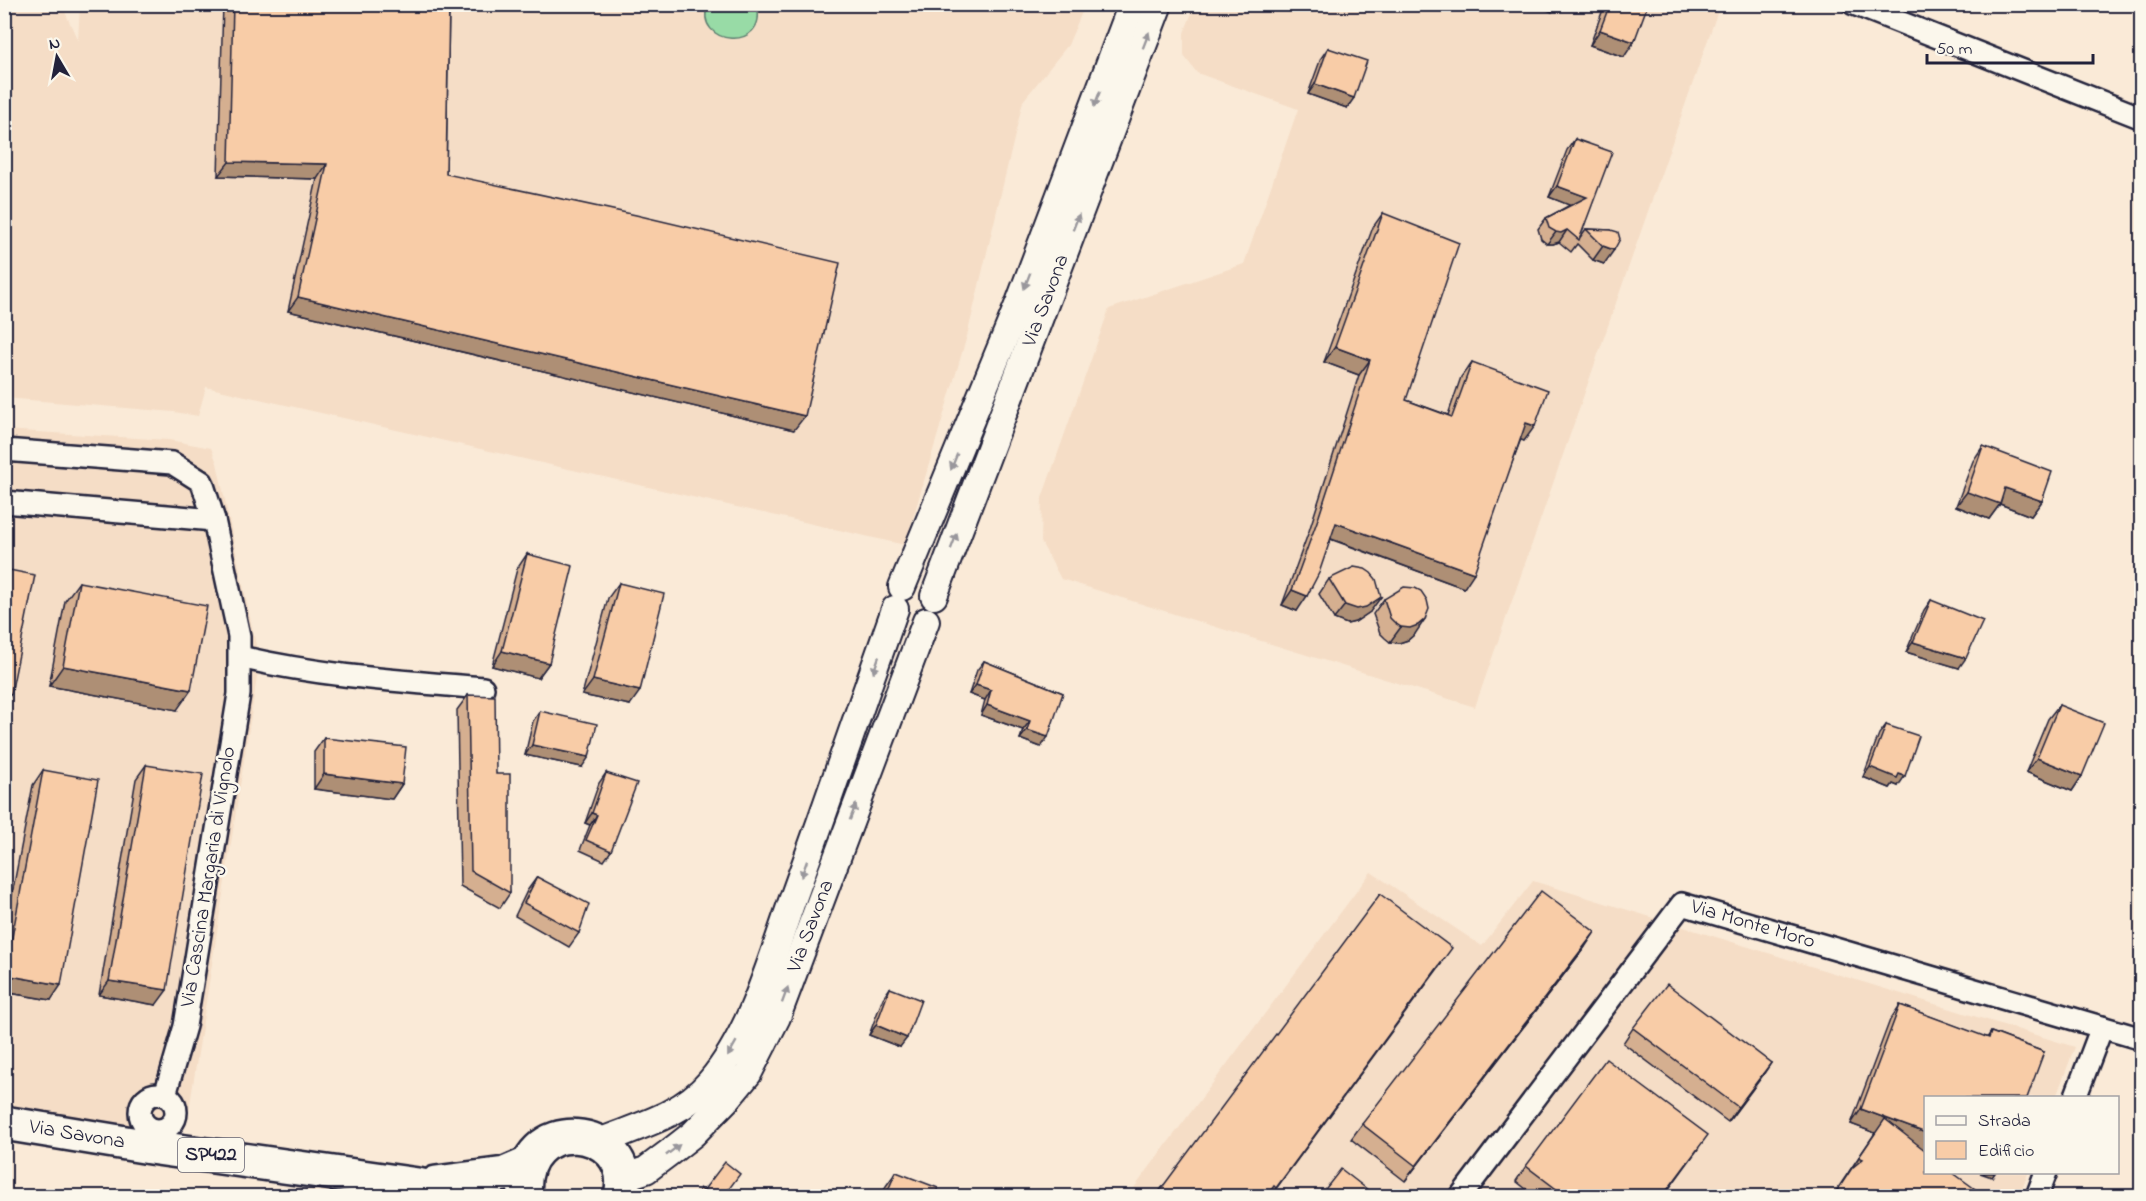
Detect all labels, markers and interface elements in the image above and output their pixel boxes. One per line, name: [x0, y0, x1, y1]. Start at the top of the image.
north arrow: [27, 27, 87, 87]
scale bar: [1927, 27, 2094, 65]
text: N: [47, 31, 62, 57]
one-way arrow: [1142, 31, 1151, 49]
text: 50 m: [1936, 37, 1973, 63]
one-way arrow: [1091, 90, 1101, 108]
one-way arrow: [1072, 213, 1081, 231]
street label: Via Savona: [1015, 250, 1077, 352]
one-way arrow: [1022, 272, 1031, 290]
one-way arrow: [949, 453, 959, 471]
one-way arrow: [950, 532, 960, 550]
one-way arrow: [870, 656, 880, 674]
street label: Via Cascina Margaria di Vignolo: [173, 745, 246, 1011]
one-way arrow: [849, 803, 858, 821]
one-way arrow: [799, 860, 809, 878]
street label: Via Savona: [780, 876, 842, 978]
street label: Via Monte Moro: [1686, 892, 1819, 957]
one-way arrow: [780, 985, 790, 1003]
one-way arrow: [727, 1041, 737, 1058]
legend: [1924, 1096, 2119, 1174]
text: Strada: [1978, 1109, 2031, 1135]
street label: Via Savona: [26, 1112, 127, 1158]
road number: SP422: [178, 1138, 244, 1172]
text: Edificio: [1978, 1139, 2034, 1165]
one-way arrow: [664, 1144, 680, 1156]

